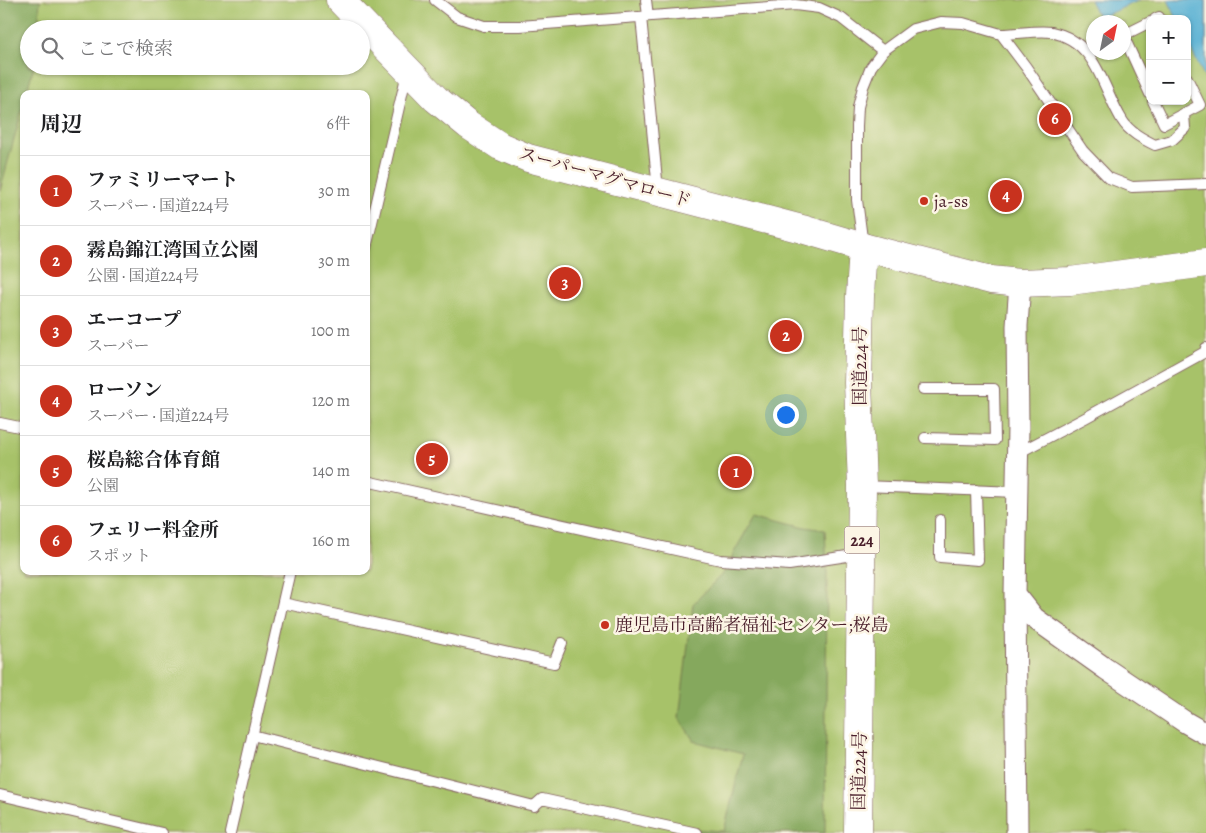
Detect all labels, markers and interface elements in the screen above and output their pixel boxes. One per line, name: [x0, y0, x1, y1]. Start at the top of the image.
north arrow: [1086, 15, 1131, 60]
map controls: [1146, 15, 1191, 105]
button: +: [1146, 15, 1191, 60]
search box: [20, 20, 370, 75]
icon: search: [38, 34, 66, 62]
text: ここで検索: [78, 36, 173, 62]
button: −: [1146, 60, 1191, 105]
pin: 6: [1039, 100, 1071, 138]
text: 周辺: [40, 110, 82, 138]
text: 6件: [327, 113, 350, 135]
street label: スーパーマグマロード: [516, 141, 694, 213]
text: ファミリーマート: [87, 167, 239, 193]
pin: 4: [990, 177, 1022, 215]
text: 1: [53, 180, 59, 202]
text: 30 m: [318, 180, 350, 202]
place label: ja-ss: [934, 189, 968, 213]
text: スーパー · 国道224号: [87, 195, 229, 217]
marker: ja-ss: [918, 195, 930, 207]
text: 霧島錦江湾国立公園: [87, 237, 258, 263]
text: 2: [52, 250, 60, 272]
text: 30 m: [318, 250, 350, 272]
pin: 3: [549, 264, 581, 302]
text: 公園 · 国道224号: [87, 265, 199, 287]
text: エーコープ: [87, 307, 181, 333]
pin: 2: [770, 317, 802, 355]
text: 3: [53, 320, 59, 342]
text: 100 m: [311, 320, 350, 342]
street label: 国道224号: [848, 326, 872, 406]
text: スーパー: [87, 335, 149, 357]
text: ローソン: [87, 377, 162, 403]
text: 4: [52, 390, 60, 412]
text: 120 m: [312, 390, 350, 412]
your location: [773, 402, 799, 428]
text: スーパー · 国道224号: [87, 405, 229, 427]
pin: 5: [416, 440, 448, 478]
text: 桜島総合体育館: [87, 447, 220, 473]
pin: 1: [720, 453, 752, 491]
text: 5: [53, 460, 59, 482]
text: 140 m: [312, 460, 350, 482]
text: 公園: [87, 475, 119, 497]
text: フェリー料金所: [87, 517, 219, 543]
road number: 224: [844, 526, 880, 554]
text: 6: [52, 530, 60, 552]
text: 160 m: [312, 530, 350, 552]
text: スポット: [87, 545, 151, 567]
place label: 鹿児島市高齢者福祉センター;桜島: [615, 613, 889, 637]
marker: 鹿児島市高齢者福祉センター;桜島: [599, 619, 611, 631]
street label: 国道224号: [846, 731, 872, 811]

